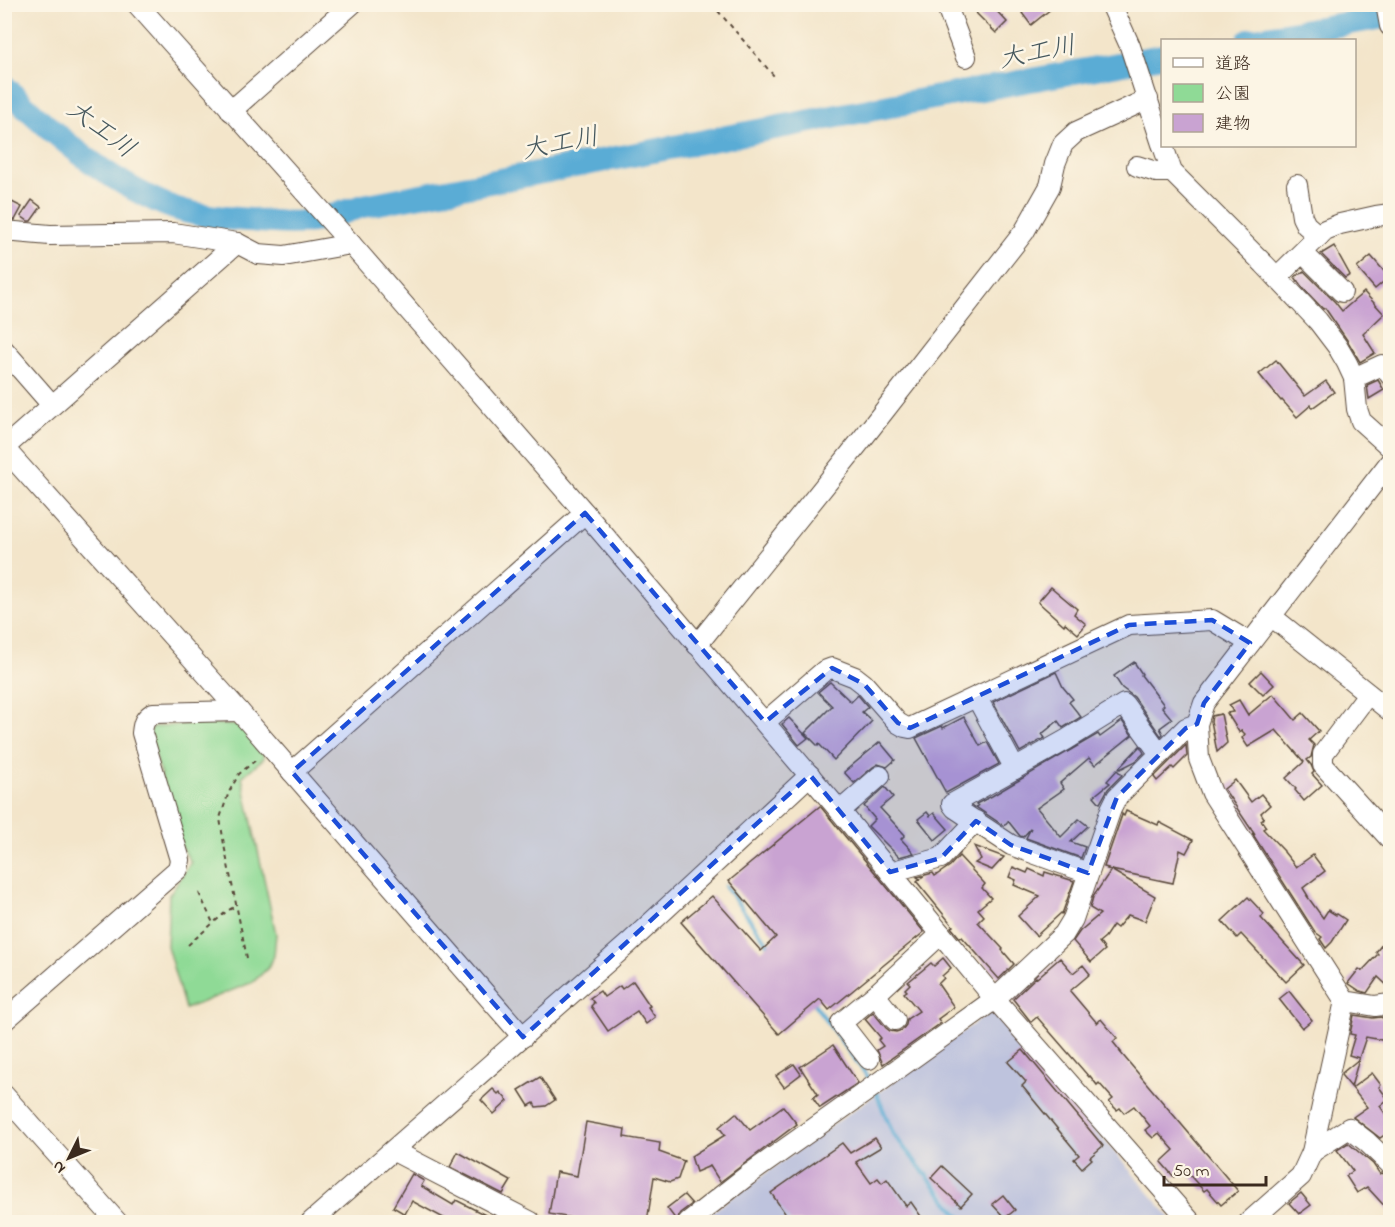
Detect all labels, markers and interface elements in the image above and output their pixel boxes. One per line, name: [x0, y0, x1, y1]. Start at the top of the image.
water label: 大工川: [996, 28, 1079, 80]
legend: [1161, 39, 1356, 147]
text: 道路: [1215, 52, 1251, 78]
text: 公園: [1215, 82, 1251, 108]
water label: 大工川: [58, 92, 143, 169]
text: 建物: [1215, 112, 1251, 138]
water label: 大工川: [519, 119, 602, 171]
north arrow: [39, 1128, 99, 1188]
scale bar: [1164, 1149, 1266, 1187]
text: N: [47, 1155, 72, 1179]
text: 50 m: [1173, 1159, 1210, 1185]

